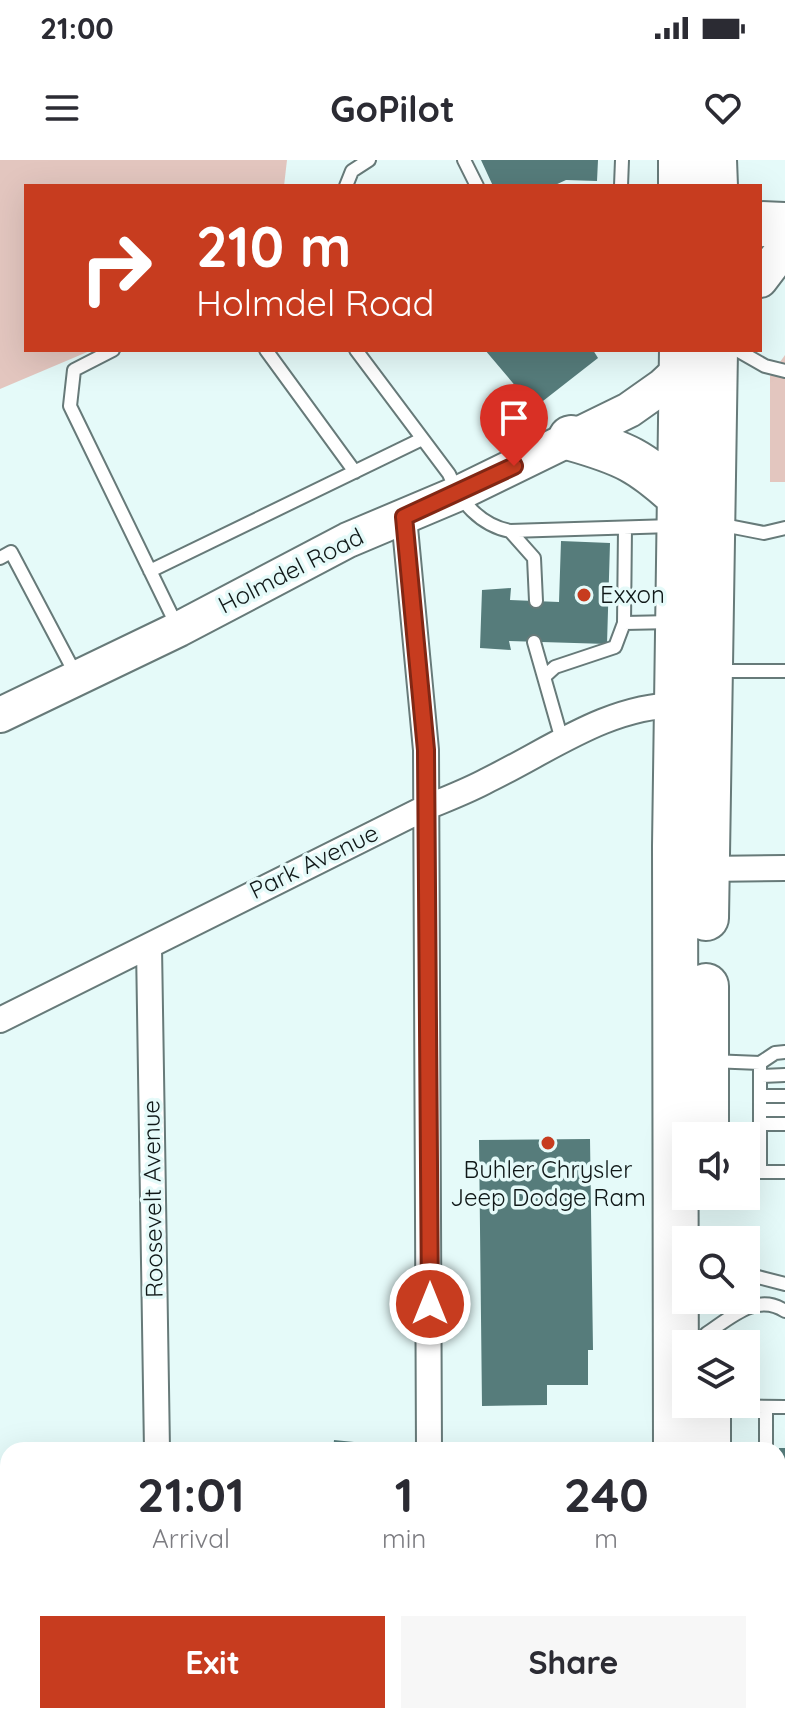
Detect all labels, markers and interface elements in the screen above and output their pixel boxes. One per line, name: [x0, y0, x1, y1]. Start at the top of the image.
text: 21:00: [40, 9, 114, 47]
icon: menu: [40, 86, 84, 130]
text: GoPilot: [330, 86, 455, 131]
icon: heart: [701, 86, 745, 130]
text: 210 m: [196, 211, 351, 281]
icon: right: [64, 216, 168, 320]
text: Holmdel Road: [196, 280, 434, 325]
pin: [480, 384, 548, 466]
icon: arrive: [492, 396, 536, 440]
street label: Holmdel Road: [213, 521, 368, 620]
place label: Exxon: [600, 579, 665, 609]
marker: Exxon: [575, 586, 593, 604]
street label: Park Avenue: [244, 817, 383, 905]
street label: Roosevelt Avenue: [135, 1100, 169, 1298]
map controls: [672, 1122, 760, 1418]
button: sound: [672, 1122, 760, 1210]
marker: Buhler Chrysler Jeep Dodge Ram: [539, 1134, 557, 1152]
place label: Buhler Chrysler Jeep Dodge Ram: [450, 1154, 646, 1212]
button: search: [672, 1226, 760, 1314]
position arrow: [388, 1262, 472, 1346]
button: layers: [672, 1330, 760, 1418]
text: 21:01: [137, 1464, 245, 1524]
text: 1: [395, 1464, 413, 1524]
text: 240: [564, 1464, 649, 1524]
text: Arrival: [152, 1522, 230, 1555]
text: min: [382, 1522, 426, 1555]
text: m: [594, 1522, 618, 1555]
button: Exit: [40, 1616, 385, 1708]
button: Share: [401, 1616, 746, 1708]

